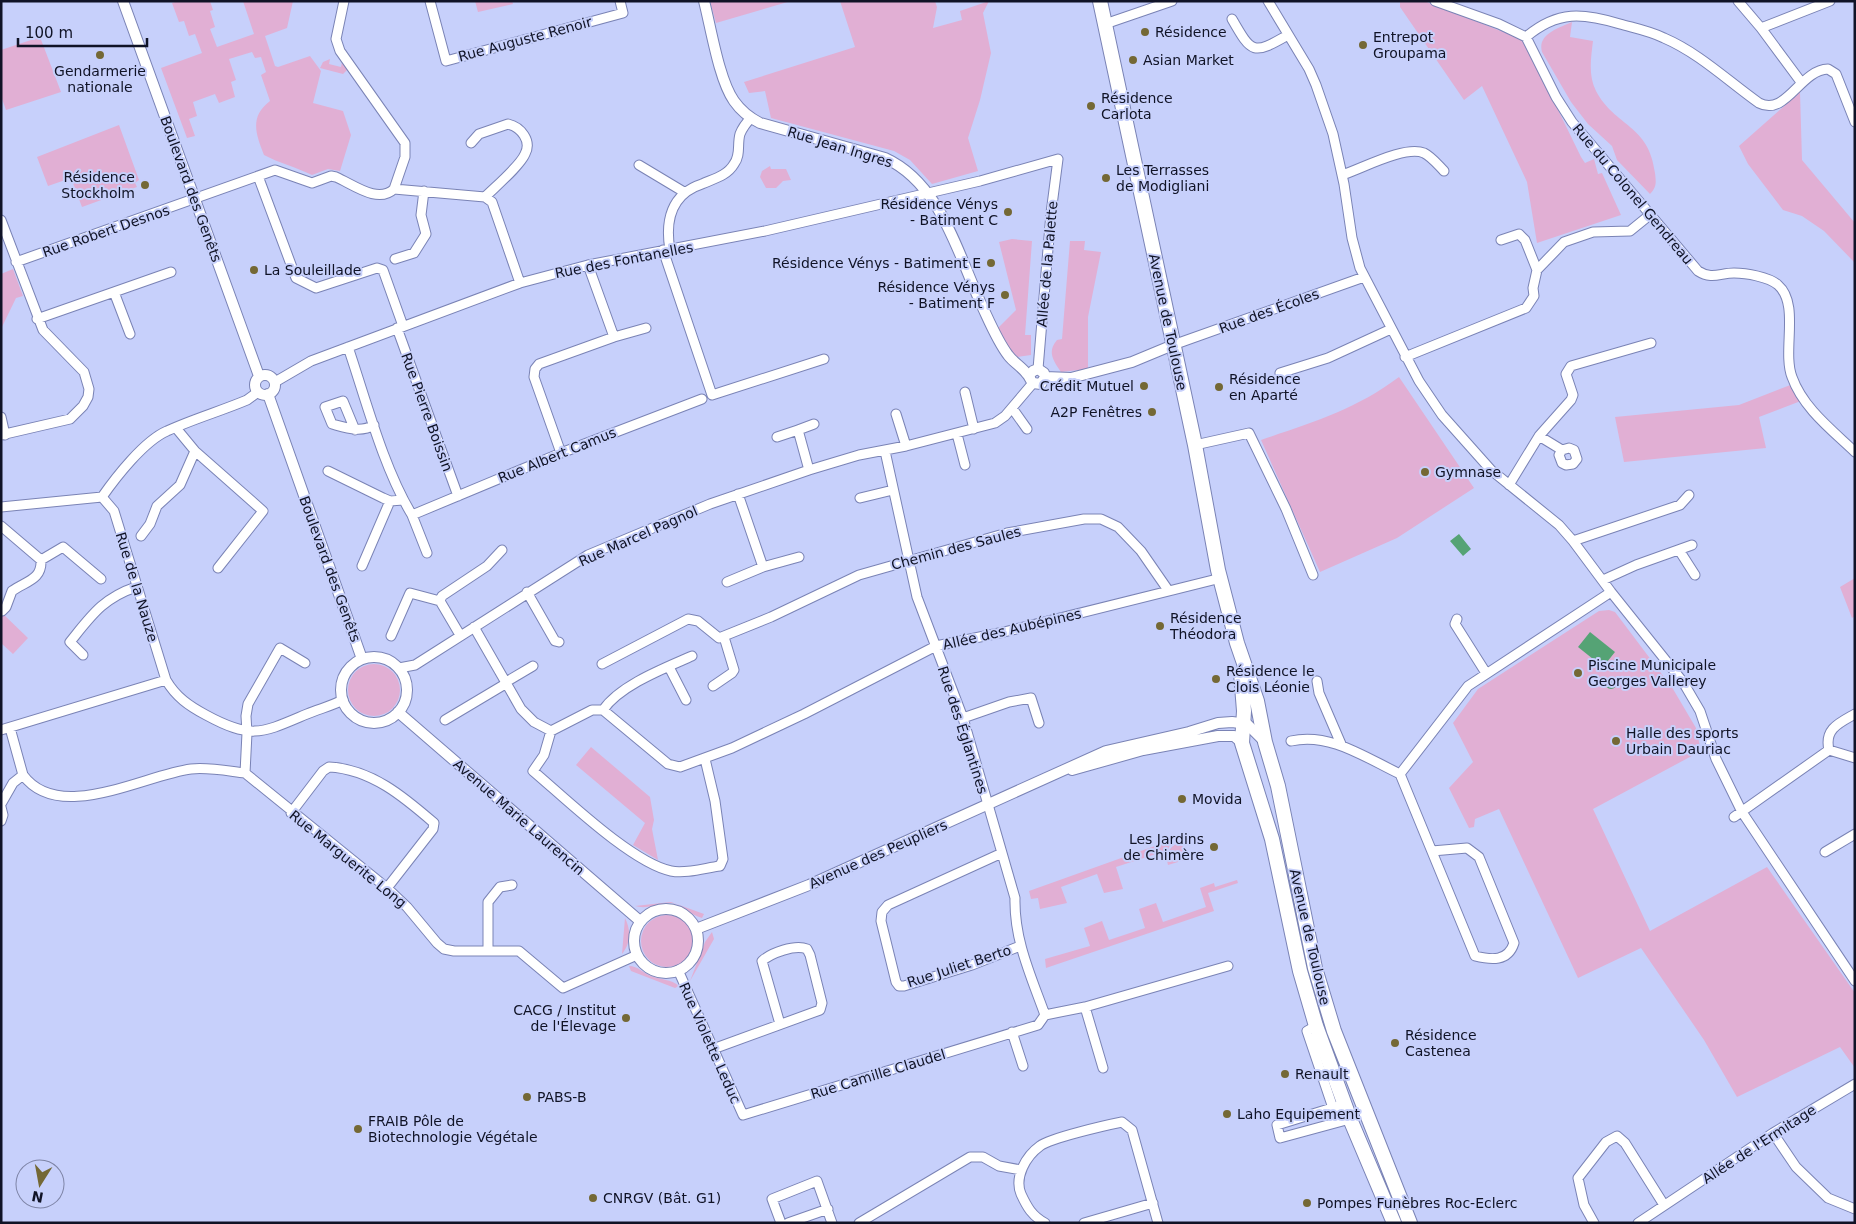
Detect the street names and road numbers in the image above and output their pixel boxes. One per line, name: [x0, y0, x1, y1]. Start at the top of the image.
street label: Rue Auguste Renoir: [456, 13, 594, 65]
street label: Boulevard des Genêts: [157, 114, 225, 264]
street label: Rue du Colonel Gendreau: [1569, 120, 1697, 268]
street label: Rue Jean Ingres: [786, 123, 894, 171]
street label: Allée de la Palette: [1034, 200, 1060, 328]
street label: Rue Robert Desnos: [40, 202, 172, 260]
street label: Rue des Fontanelles: [554, 239, 694, 281]
street label: Avenue de Toulouse: [1146, 252, 1190, 392]
street label: Rue des Écoles: [1217, 285, 1321, 337]
street label: Rue Pierre Boissin: [398, 350, 456, 474]
street label: Rue Albert Camus: [496, 424, 618, 486]
street label: Boulevard des Genêts: [296, 494, 364, 644]
street label: Rue Marcel Pagnol: [576, 503, 700, 569]
street label: Chemin des Saules: [889, 523, 1023, 573]
street label: Rue de la Nauze: [113, 530, 161, 644]
street label: Allée des Aubépines: [941, 605, 1083, 653]
street label: Rue des Églantines: [935, 664, 991, 796]
street label: Avenue Marie Laurencin: [450, 756, 588, 878]
street label: Rue Marguerite Long: [286, 807, 410, 911]
street label: Avenue des Peupliers: [806, 816, 950, 892]
street label: Avenue de Toulouse: [1287, 867, 1333, 1007]
street label: Rue Juliet Berto: [905, 942, 1013, 990]
street label: Rue Violette Leduc: [676, 980, 744, 1106]
street label: Rue Camille Claudel: [809, 1046, 947, 1102]
street label: Allée de l'Ermitage: [1699, 1101, 1819, 1187]

